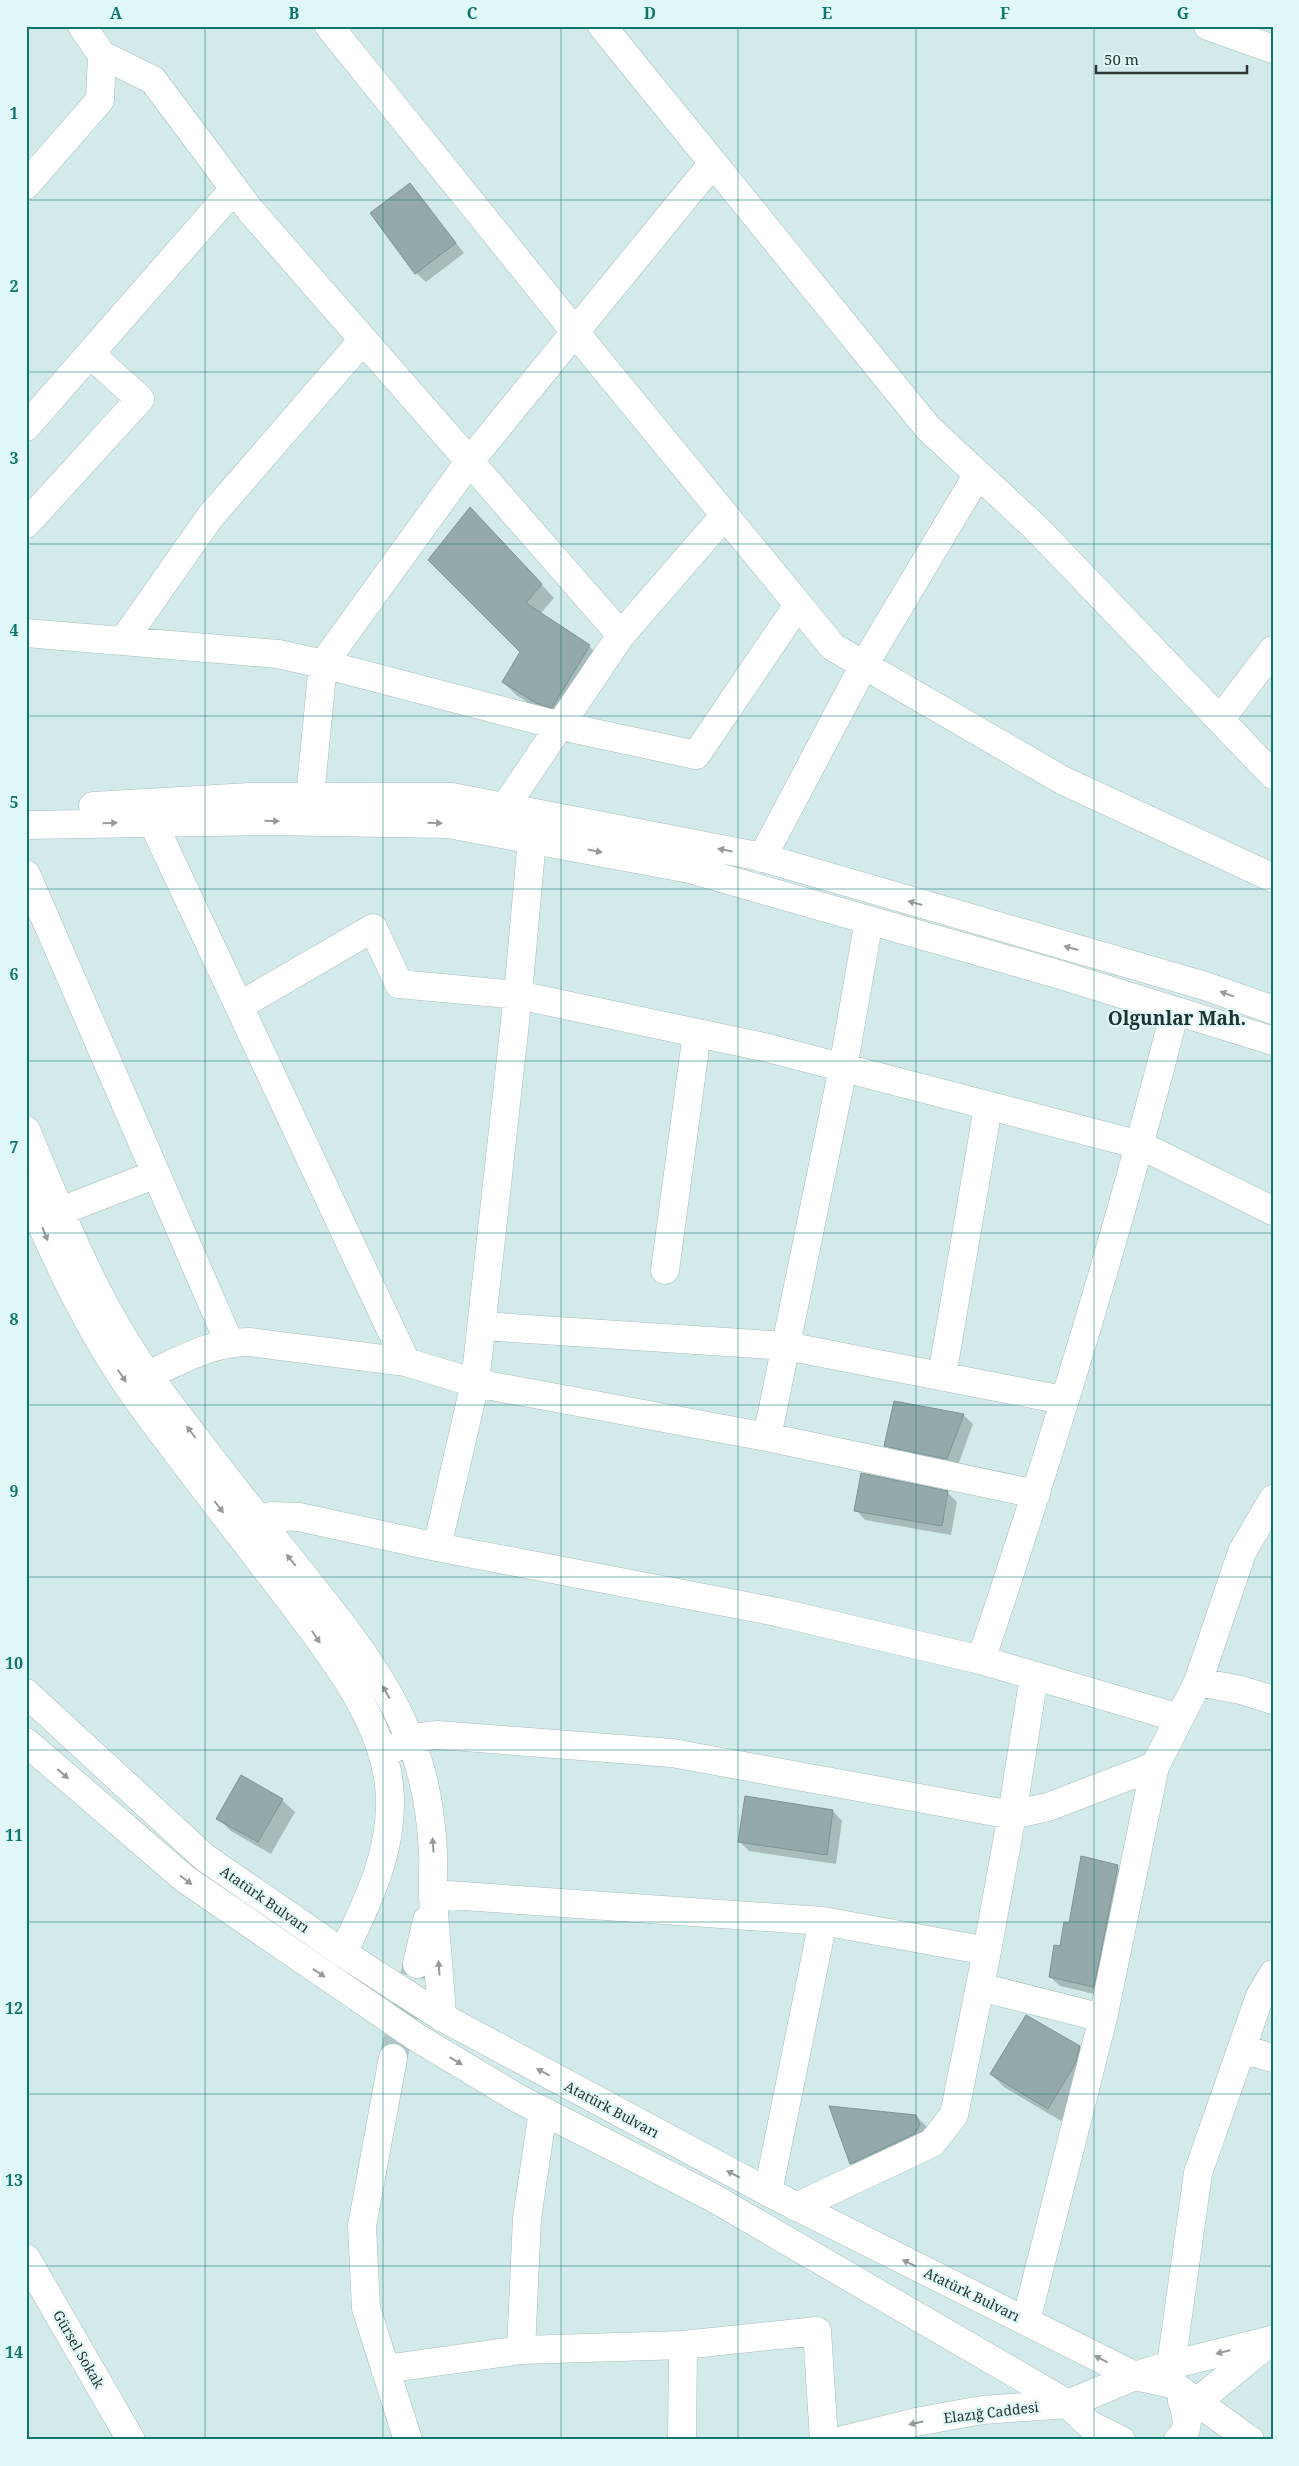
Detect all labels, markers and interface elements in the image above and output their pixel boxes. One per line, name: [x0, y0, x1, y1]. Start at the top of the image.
text: A: [110, 2, 123, 24]
text: B: [289, 2, 300, 24]
text: C: [467, 2, 478, 24]
text: D: [644, 2, 656, 24]
text: E: [822, 2, 832, 24]
text: F: [1000, 2, 1010, 24]
text: G: [1177, 2, 1189, 24]
scale bar: [1096, 42, 1248, 74]
text: 50 m: [1104, 49, 1139, 69]
text: 1: [9, 102, 19, 124]
text: 2: [9, 275, 19, 297]
text: 3: [9, 447, 19, 469]
text: 4: [9, 619, 19, 641]
text: 5: [9, 791, 19, 813]
one-way arrow: [265, 817, 281, 825]
one-way arrow: [102, 819, 118, 827]
one-way arrow: [427, 820, 443, 828]
one-way arrow: [716, 845, 732, 853]
one-way arrow: [587, 847, 602, 855]
one-way arrow: [907, 898, 922, 906]
one-way arrow: [1063, 944, 1078, 952]
text: 6: [9, 963, 19, 985]
one-way arrow: [1219, 990, 1234, 998]
district label: Olgunlar Mah.: [1108, 1005, 1246, 1031]
text: 7: [9, 1136, 19, 1158]
one-way arrow: [41, 1227, 49, 1242]
text: 8: [9, 1308, 19, 1330]
one-way arrow: [117, 1370, 127, 1383]
one-way arrow: [185, 1426, 196, 1439]
text: 9: [9, 1480, 19, 1502]
one-way arrow: [214, 1500, 225, 1513]
one-way arrow: [285, 1554, 296, 1567]
one-way arrow: [311, 1630, 321, 1644]
text: 10: [5, 1652, 23, 1674]
one-way arrow: [381, 1685, 390, 1698]
one-way arrow: [56, 1768, 69, 1779]
text: 11: [5, 1824, 23, 1846]
one-way arrow: [429, 1837, 437, 1853]
street label: Atatürk Bulvarı: [217, 1861, 314, 1937]
one-way arrow: [179, 1874, 192, 1885]
one-way arrow: [435, 1960, 443, 1976]
one-way arrow: [313, 1968, 326, 1978]
text: 12: [5, 1997, 23, 2019]
one-way arrow: [449, 2057, 462, 2066]
one-way arrow: [536, 2068, 550, 2076]
street label: Atatürk Bulvarı: [561, 2076, 663, 2142]
text: 13: [5, 2169, 23, 2191]
one-way arrow: [726, 2169, 740, 2178]
one-way arrow: [902, 2259, 916, 2267]
street label: Atatürk Bulvarı: [921, 2263, 1024, 2326]
street label: Gürsel Sokak: [49, 2306, 109, 2392]
text: 14: [5, 2341, 23, 2363]
one-way arrow: [1216, 2348, 1231, 2356]
one-way arrow: [1094, 2355, 1108, 2363]
street label: Elazığ Caddesi: [942, 2397, 1040, 2427]
one-way arrow: [908, 2419, 923, 2427]

